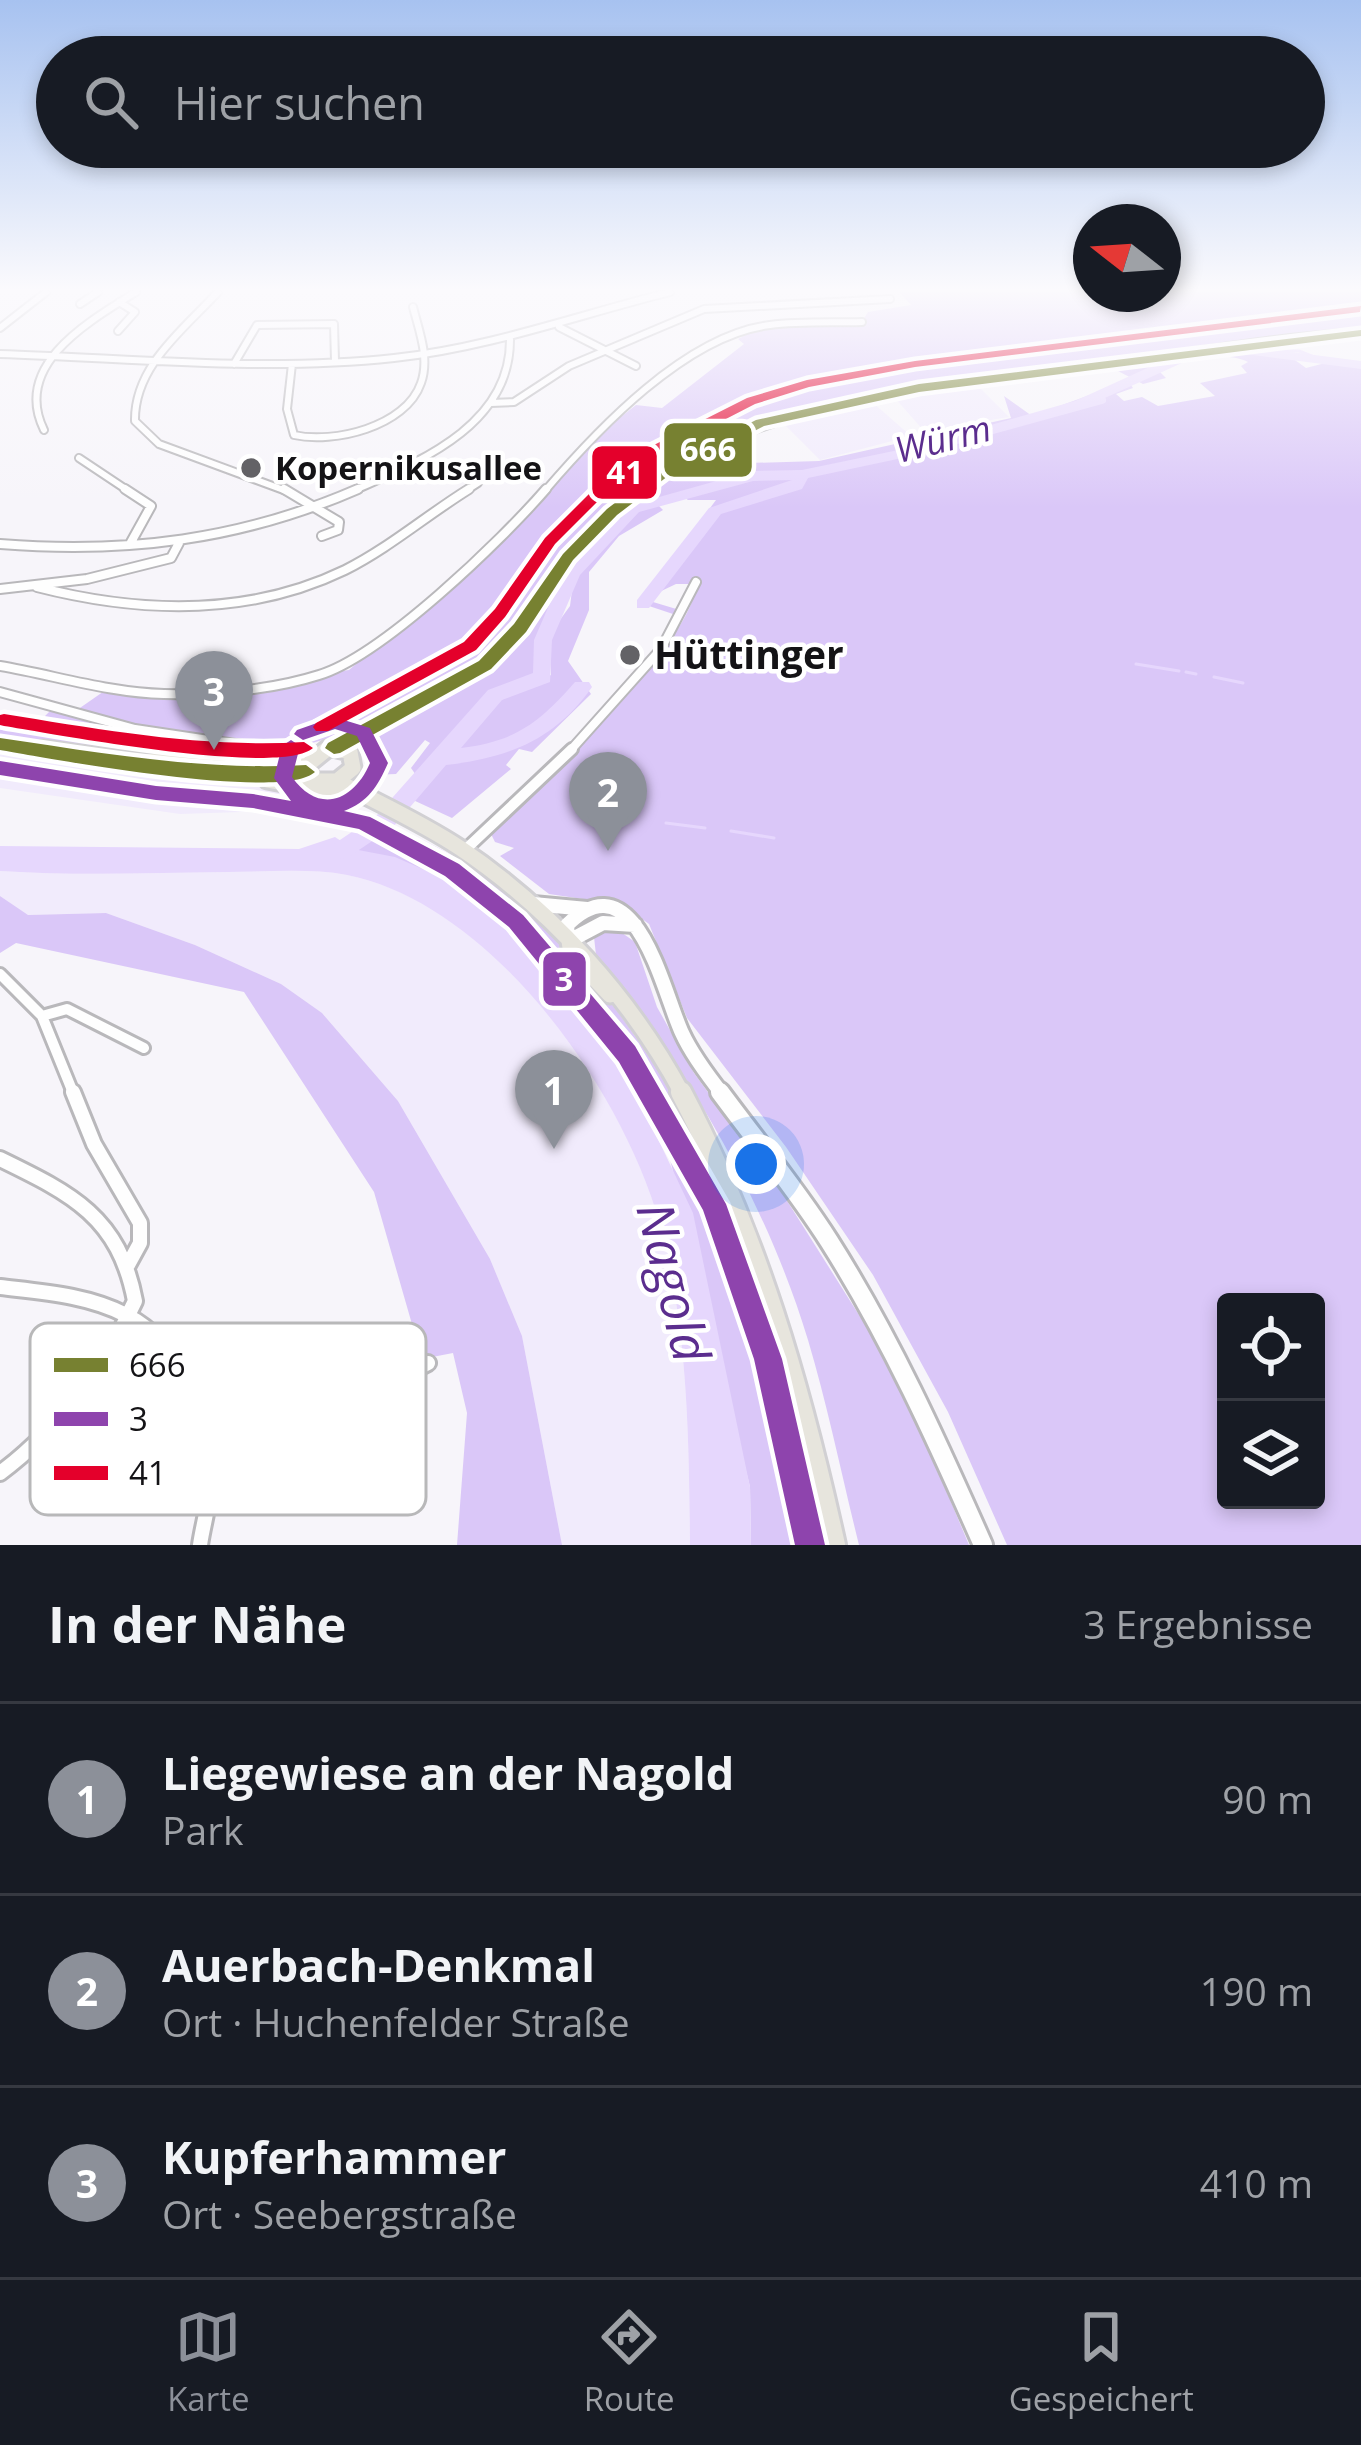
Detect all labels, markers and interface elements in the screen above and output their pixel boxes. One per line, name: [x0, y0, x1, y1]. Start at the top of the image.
search box: [36, 36, 1325, 168]
icon: search: [78, 69, 144, 135]
text: Hier suchen: [174, 72, 425, 133]
north arrow: [1073, 204, 1181, 312]
water label: Würm: [890, 403, 996, 474]
line badge: 666: [662, 421, 754, 479]
text: 666: [680, 426, 736, 471]
line badge: 41: [590, 444, 659, 501]
place label: Kopernikusallee: [275, 445, 542, 490]
text: 41: [606, 449, 644, 494]
marker: Kopernikusallee: [238, 455, 264, 481]
place label: Hüttinger: [654, 627, 844, 680]
marker: Hüttinger: [617, 642, 643, 668]
pin: 3: [175, 651, 253, 750]
pin: 2: [569, 752, 647, 851]
line badge: 3: [541, 950, 588, 1008]
text: 3: [555, 956, 573, 1001]
pin: 1: [515, 1050, 593, 1149]
your location: [726, 1134, 786, 1194]
water label: Nagold: [621, 1194, 729, 1370]
map controls: [1217, 1293, 1325, 1509]
button: locate: [1217, 1293, 1325, 1401]
legend: [30, 1323, 426, 1515]
text: 666: [129, 1342, 186, 1387]
text: 3: [129, 1396, 148, 1441]
button: layers: [1217, 1401, 1325, 1509]
text: 41: [129, 1450, 167, 1495]
text: In der Nähe: [48, 1588, 346, 1658]
text: 3 Ergebnisse: [1083, 1597, 1313, 1650]
text: Liegewiese an der Nagold: [162, 1742, 734, 1803]
text: 1: [76, 1772, 98, 1825]
text: 90 m: [1222, 1772, 1313, 1825]
text: Park: [162, 1803, 244, 1856]
text: Auerbach-Denkmal: [162, 1934, 595, 1995]
text: 2: [76, 1964, 98, 2017]
text: 190 m: [1200, 1964, 1313, 2017]
text: Ort · Huchenfelder Straße: [162, 1995, 630, 2048]
text: Kupferhammer: [162, 2126, 507, 2187]
text: 3: [76, 2156, 98, 2209]
text: 410 m: [1200, 2156, 1313, 2209]
text: Ort · Seebergstraße: [162, 2187, 517, 2240]
tab: Karte: [167, 2304, 249, 2421]
tab: Route: [584, 2304, 674, 2421]
tab: Gespeichert: [1009, 2304, 1194, 2421]

